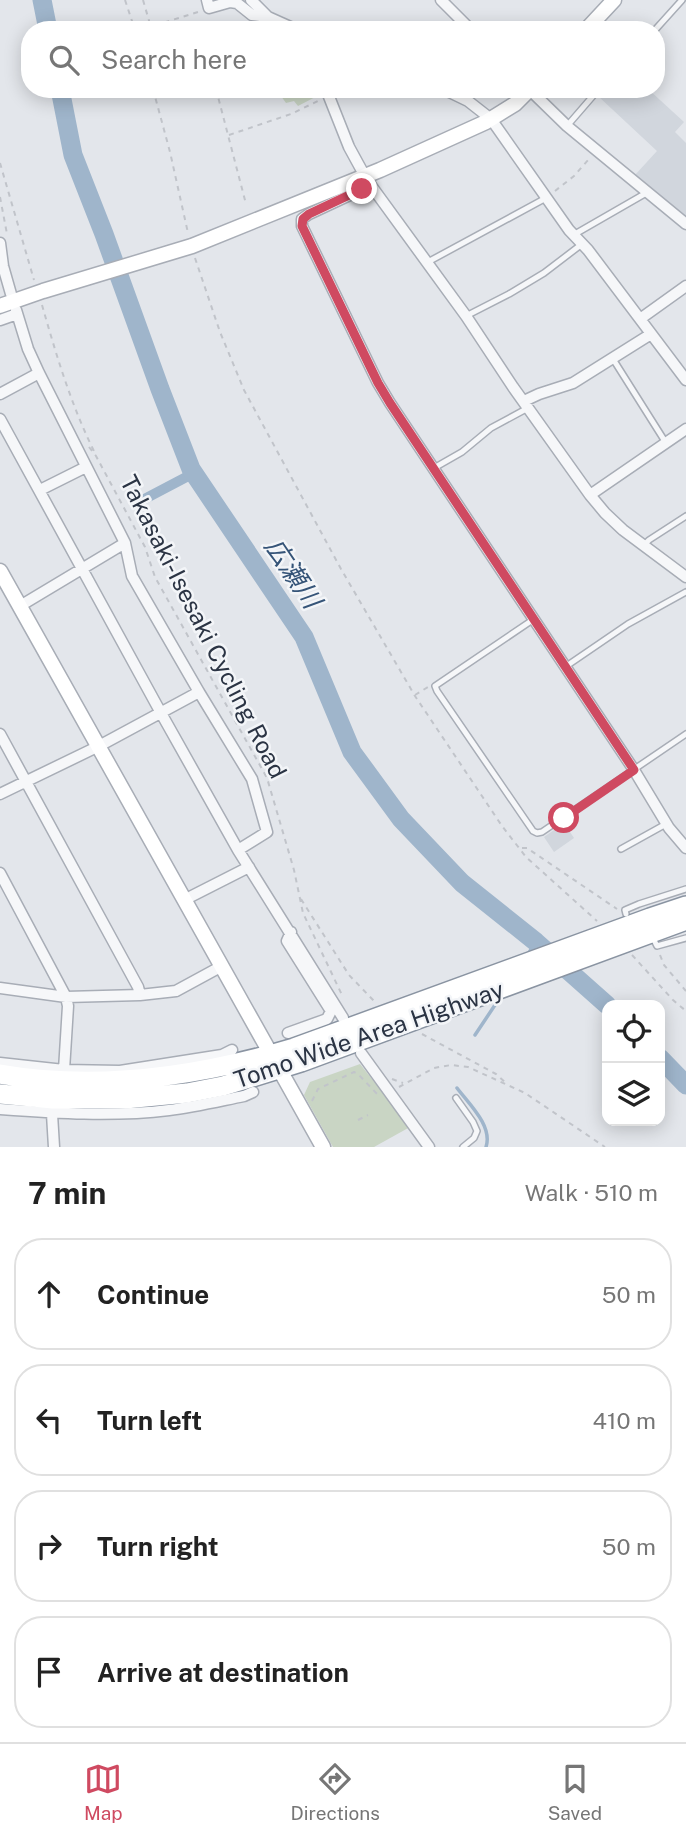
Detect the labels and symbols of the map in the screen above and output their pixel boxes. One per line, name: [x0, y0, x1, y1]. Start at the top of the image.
route end: [346, 173, 377, 204]
street label: Takasaki-Isesaki Cycling Road: [115, 470, 293, 783]
water label: 広瀬川: [259, 532, 330, 616]
route start: [548, 802, 579, 833]
street label: Tomo Wide Area Highway: [230, 975, 507, 1093]

